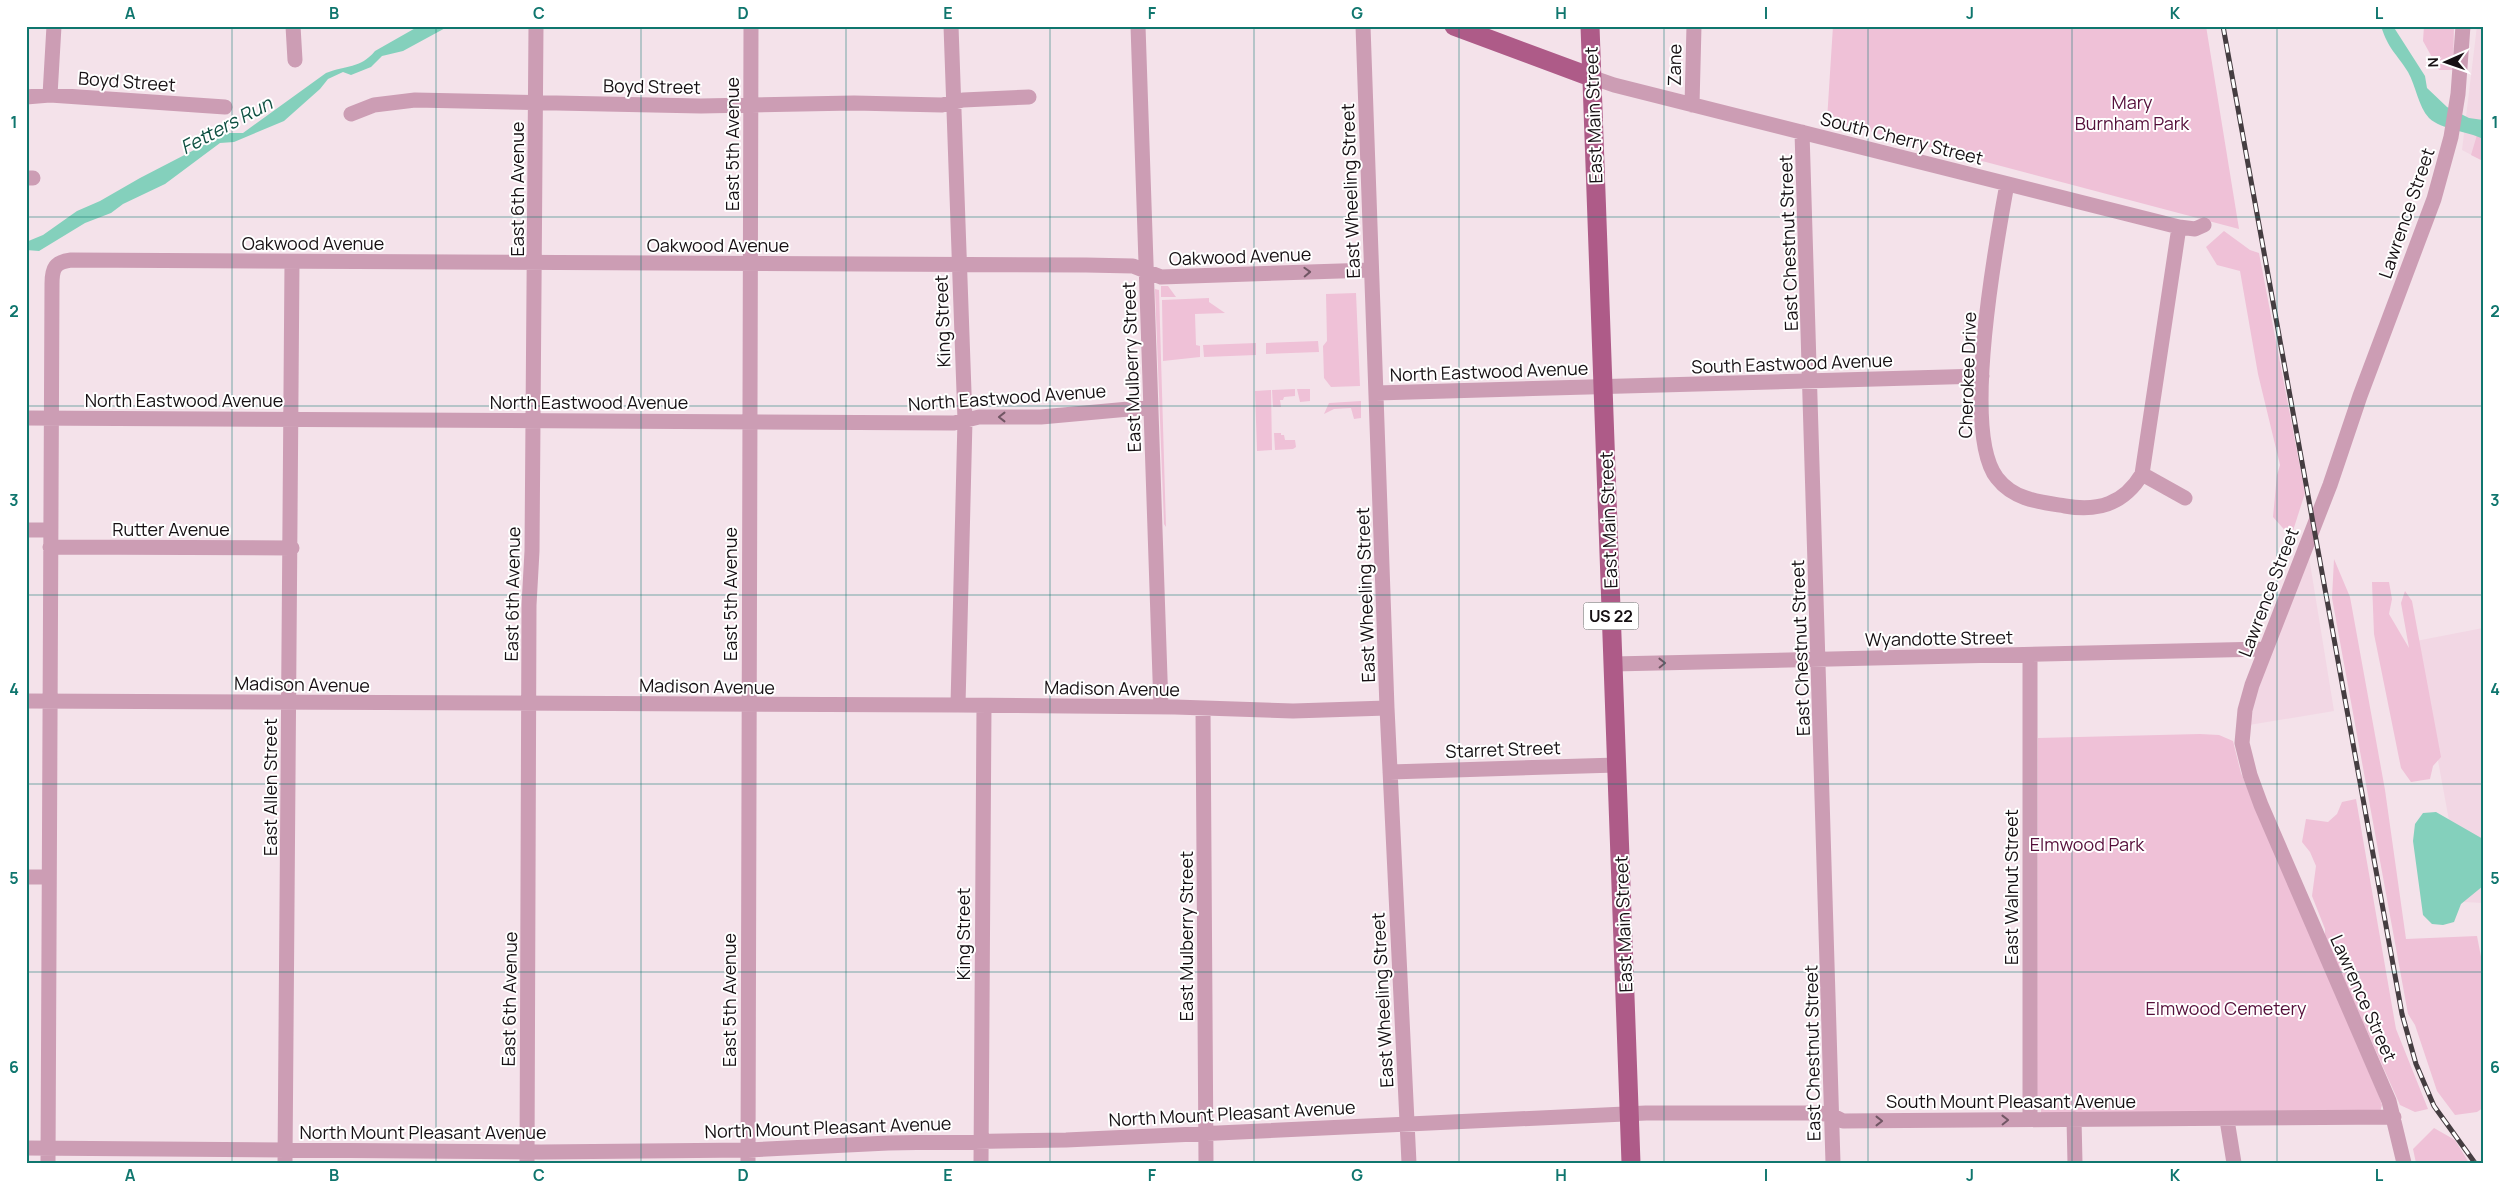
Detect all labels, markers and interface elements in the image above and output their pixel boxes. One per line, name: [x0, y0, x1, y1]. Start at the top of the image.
text: A: [125, 2, 136, 24]
text: B: [329, 2, 339, 24]
text: C: [533, 2, 545, 24]
text: D: [737, 2, 749, 24]
text: E: [943, 2, 953, 24]
text: F: [1148, 2, 1157, 24]
text: G: [1351, 2, 1363, 24]
text: H: [1555, 2, 1567, 24]
text: I: [1764, 2, 1768, 24]
text: J: [1966, 2, 1974, 24]
text: K: [2170, 2, 2181, 24]
text: L: [2375, 2, 2384, 24]
north arrow: [2422, 38, 2472, 88]
street label: Zane: [1662, 44, 1686, 86]
street label: East Main Street: [1579, 46, 1607, 184]
text: N: [2423, 57, 2442, 68]
street label: Boyd Street: [77, 66, 177, 96]
street label: Boyd Street: [603, 73, 701, 99]
street label: East 5th Avenue: [720, 77, 744, 211]
water label: Fetters Run: [176, 90, 277, 160]
park label: Mary Burnham Park: [2075, 90, 2190, 135]
street label: East Wheeling Street: [1335, 103, 1365, 279]
street label: South Cherry Street: [1818, 106, 1986, 170]
text: 1: [10, 111, 18, 133]
text: 1: [2491, 111, 2499, 133]
street label: East 6th Avenue: [505, 122, 529, 256]
street label: Lawrence Street: [2372, 145, 2440, 281]
street label: East Chestnut Street: [1773, 154, 1803, 332]
street label: Oakwood Avenue: [242, 231, 384, 255]
street label: Oakwood Avenue: [647, 233, 789, 257]
street label: Oakwood Avenue: [1168, 242, 1312, 270]
one-way arrow: [1303, 267, 1311, 278]
street label: King Street: [928, 274, 956, 368]
street label: East Mulberry Street: [1116, 281, 1146, 453]
text: 2: [9, 300, 19, 322]
text: 2: [2490, 300, 2500, 322]
street label: Cherokee Drive: [1953, 311, 1981, 439]
street label: South Eastwood Avenue: [1691, 347, 1893, 379]
street label: North Eastwood Avenue: [1389, 356, 1589, 386]
street label: North Eastwood Avenue: [907, 378, 1107, 416]
street label: North Eastwood Avenue: [85, 388, 283, 412]
street label: North Eastwood Avenue: [490, 390, 688, 414]
one-way arrow: [998, 412, 1006, 422]
street label: East Main Street: [1594, 451, 1622, 589]
text: 3: [9, 489, 19, 511]
text: 3: [2490, 489, 2500, 511]
street label: East Wheeling Street: [1350, 507, 1380, 683]
street label: Rutter Avenue: [112, 517, 230, 541]
street label: Lawrence Street: [2232, 524, 2304, 660]
street label: East 6th Avenue: [499, 526, 525, 662]
street label: East 5th Avenue: [718, 527, 742, 661]
street label: East Chestnut Street: [1785, 559, 1815, 737]
road number: US 22: [1584, 602, 1638, 630]
street label: Wyandotte Street: [1865, 625, 2013, 651]
one-way arrow: [1658, 658, 1666, 668]
street label: Madison Avenue: [234, 671, 370, 697]
street label: Madison Avenue: [639, 673, 775, 699]
street label: Madison Avenue: [1044, 675, 1180, 701]
text: 4: [9, 678, 19, 700]
text: 4: [2490, 678, 2500, 700]
street label: East Allen Street: [258, 718, 282, 856]
street label: Starret Street: [1445, 735, 1561, 763]
street label: East Walnut Street: [1999, 809, 2023, 965]
park label: Elmwood Park: [2030, 832, 2145, 856]
street label: East Mulberry Street: [1174, 851, 1198, 1021]
street label: East Main Street: [1609, 855, 1637, 993]
text: 5: [9, 867, 19, 889]
text: 5: [2490, 867, 2500, 889]
street label: King Street: [951, 888, 975, 980]
street label: East Wheeling Street: [1365, 912, 1399, 1088]
street label: East 6th Avenue: [496, 931, 522, 1067]
street label: Lawrence Street: [2325, 931, 2403, 1065]
street label: East 5th Avenue: [717, 933, 741, 1067]
street label: East Chestnut Street: [1798, 965, 1826, 1141]
park label: Elmwood Cemetery: [2146, 996, 2307, 1020]
text: 6: [9, 1056, 19, 1078]
text: 6: [2490, 1056, 2500, 1078]
street label: South Mount Pleasant Avenue: [1886, 1089, 2136, 1113]
street label: North Mount Pleasant Avenue: [1108, 1095, 1356, 1131]
street label: North Mount Pleasant Avenue: [704, 1111, 952, 1143]
one-way arrow: [2001, 1115, 2009, 1125]
one-way arrow: [1875, 1116, 1883, 1126]
street label: North Mount Pleasant Avenue: [300, 1120, 546, 1144]
text: A: [125, 1164, 136, 1186]
text: B: [329, 1164, 339, 1186]
text: C: [533, 1164, 545, 1186]
text: D: [737, 1164, 749, 1186]
text: E: [943, 1164, 953, 1186]
text: F: [1148, 1164, 1157, 1186]
text: G: [1351, 1164, 1363, 1186]
text: H: [1555, 1164, 1567, 1186]
text: I: [1764, 1164, 1768, 1186]
text: J: [1966, 1164, 1974, 1186]
text: K: [2170, 1164, 2181, 1186]
text: L: [2375, 1164, 2384, 1186]

